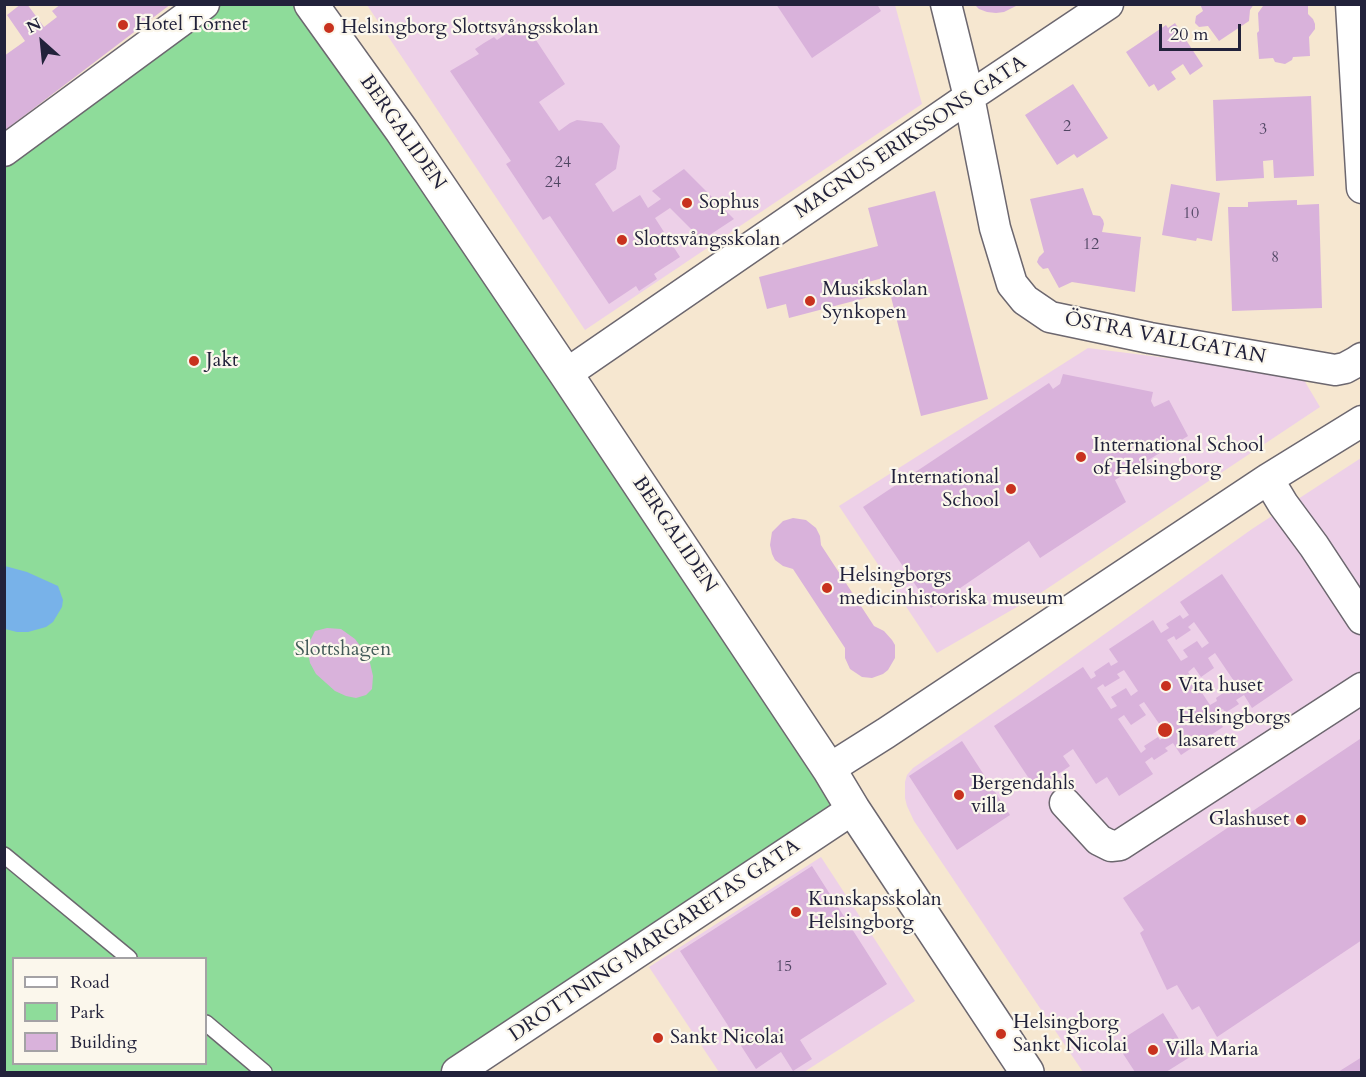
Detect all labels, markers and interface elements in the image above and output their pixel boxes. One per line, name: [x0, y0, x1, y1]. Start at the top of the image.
north arrow: [12, 12, 72, 72]
scale bar: [1162, 12, 1244, 50]
text: N: [23, 13, 45, 39]
place label: Hotel Tornet: [135, 13, 248, 37]
place label: Helsingborg Slottsvångsskolan: [341, 16, 599, 40]
marker: Hotel Tornet: [116, 18, 130, 32]
marker: Helsingborg Slottsvångsskolan: [322, 21, 336, 35]
text: 20 m: [1170, 22, 1209, 47]
street label: MAGNUS ERIKSSONS GATA: [791, 51, 1031, 225]
street label: BERGALIDEN: [354, 71, 450, 195]
house number: 2: [1063, 117, 1071, 137]
house number: 3: [1259, 120, 1267, 140]
house number: 24: [555, 153, 571, 173]
house number: 24: [545, 173, 561, 193]
place label: Sophus: [699, 191, 759, 215]
marker: Sophus: [680, 196, 694, 210]
house number: 10: [1183, 204, 1199, 224]
place label: Slottsvångsskolan: [634, 228, 781, 252]
marker: Slottsvångsskolan: [615, 233, 629, 247]
house number: 12: [1083, 235, 1099, 255]
house number: 8: [1271, 248, 1279, 268]
place label: Musikskolan Synkopen: [822, 278, 928, 325]
marker: Musikskolan Synkopen: [803, 294, 817, 308]
street label: ÖSTRA VALLGATAN: [1062, 308, 1268, 370]
place label: Jakt: [206, 349, 238, 373]
marker: Jakt: [187, 354, 201, 368]
place label: International School of Helsingborg: [1093, 434, 1264, 481]
marker: International School of Helsingborg: [1074, 450, 1088, 464]
place label: International School: [890, 466, 999, 513]
street label: BERGALIDEN: [626, 473, 722, 597]
marker: International School: [1004, 482, 1018, 496]
place label: Helsingborgs medicinhistoriska museum: [839, 564, 1064, 611]
marker: Helsingborgs medicinhistoriska museum: [820, 581, 834, 595]
park label: Slottshagen: [295, 638, 391, 662]
place label: Vita huset: [1178, 674, 1263, 698]
marker: Vita huset: [1159, 679, 1173, 693]
place label: Helsingborgs lasarett: [1178, 706, 1291, 753]
marker: Helsingborgs lasarett: [1156, 721, 1174, 739]
place label: Bergendahls villa: [971, 772, 1075, 819]
marker: Bergendahls villa: [952, 788, 966, 802]
place label: Glashuset: [1209, 808, 1289, 832]
marker: Glashuset: [1294, 813, 1308, 827]
street label: DROTTNING MARGARETAS GATA: [505, 835, 805, 1047]
place label: Kunskapsskolan Helsingborg: [808, 888, 942, 935]
marker: Kunskapsskolan Helsingborg: [789, 905, 803, 919]
legend: [12, 957, 207, 1065]
house number: 15: [776, 957, 792, 977]
text: Road: [70, 970, 110, 995]
text: Park: [70, 1000, 105, 1025]
place label: Helsingborg Sankt Nicolai: [1013, 1011, 1127, 1058]
place label: Sankt Nicolai: [670, 1026, 784, 1050]
marker: Helsingborg Sankt Nicolai: [994, 1027, 1008, 1041]
text: Building: [70, 1030, 137, 1055]
marker: Sankt Nicolai: [651, 1031, 665, 1045]
place label: Villa Maria: [1165, 1038, 1259, 1062]
marker: Villa Maria: [1146, 1043, 1160, 1057]

